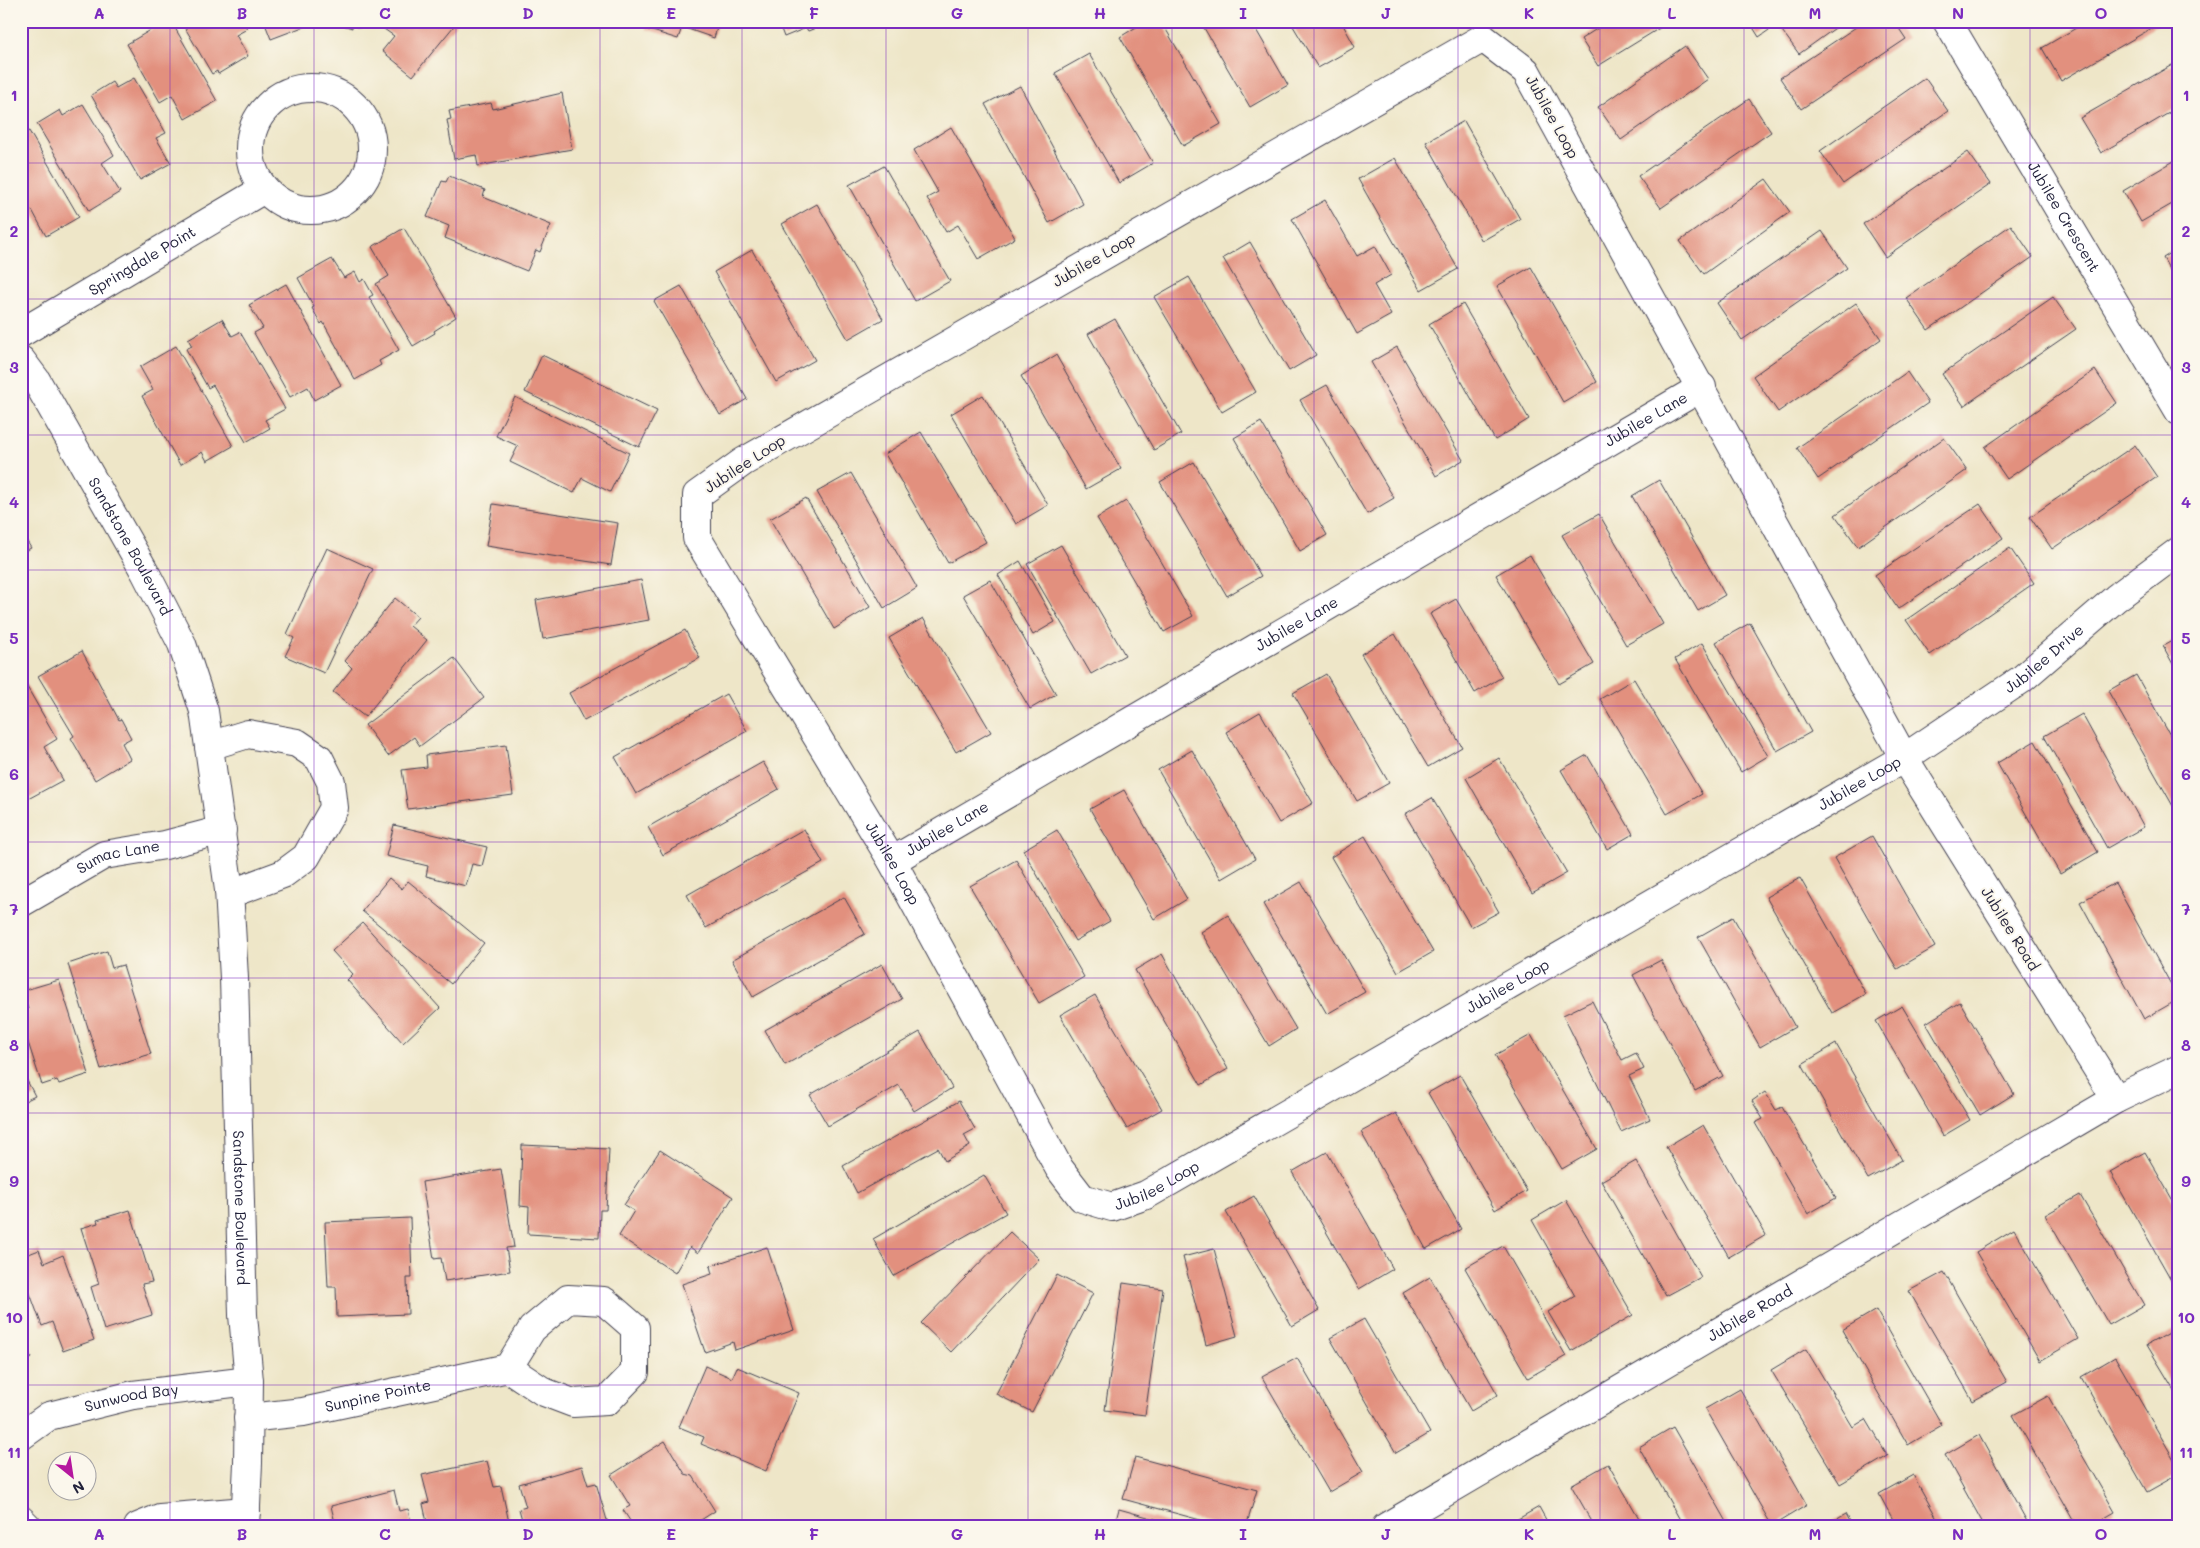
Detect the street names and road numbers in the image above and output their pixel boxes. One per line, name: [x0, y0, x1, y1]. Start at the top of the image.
street label: Jubilee Loop: [1522, 71, 1584, 162]
street label: Jubilee Crescent: [2024, 157, 2105, 276]
street label: Springdale Point: [85, 221, 199, 300]
street label: Jubilee Loop: [1048, 227, 1139, 291]
street label: Jubilee Lane: [1601, 387, 1691, 451]
street label: Jubilee Loop: [700, 430, 789, 497]
street label: Sandstone Boulevard: [84, 473, 177, 618]
street label: Jubilee Lane: [1251, 591, 1341, 655]
street label: Jubilee Drive: [2000, 619, 2087, 697]
street label: Jubilee Loop: [1814, 751, 1904, 815]
street label: Jubilee Lane: [902, 796, 992, 860]
street label: Jubilee Loop: [862, 818, 925, 908]
street label: Sumac Lane: [72, 835, 161, 878]
street label: Jubilee Road: [1977, 883, 2045, 974]
street label: Jubilee Loop: [1462, 954, 1553, 1017]
street label: Sandstone Boulevard: [229, 1130, 253, 1285]
street label: Jubilee Loop: [1112, 1155, 1203, 1214]
street label: Jubilee Road: [1703, 1280, 1796, 1345]
street label: Sunpine Pointe: [323, 1374, 433, 1416]
street label: Sunwood Bay: [82, 1379, 180, 1416]

